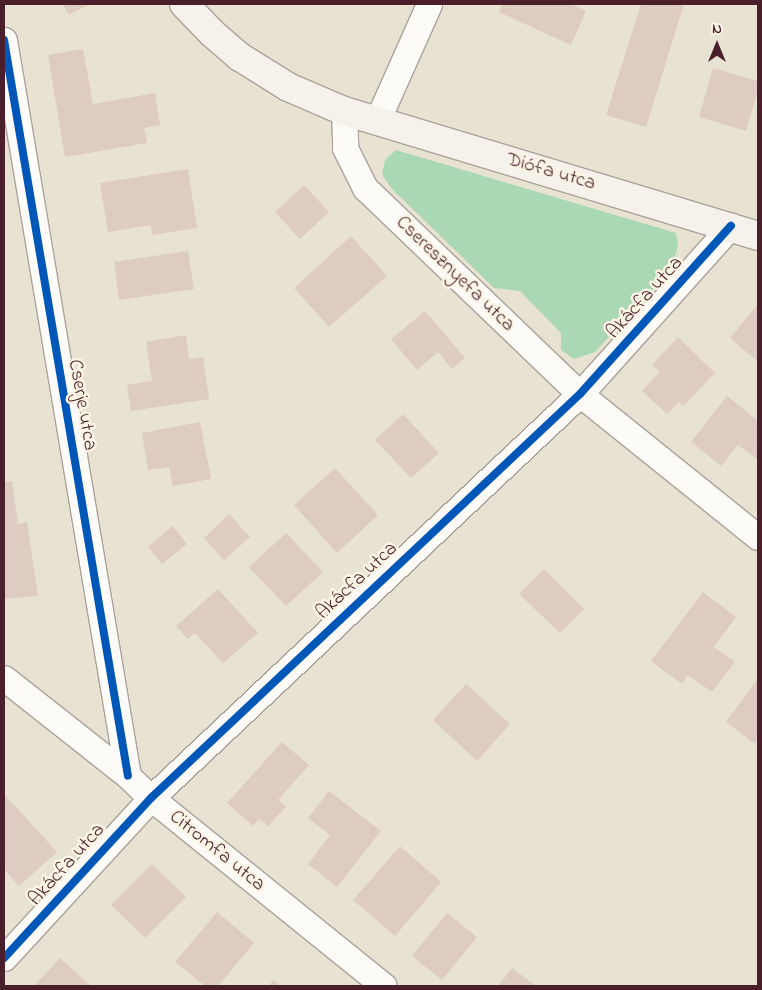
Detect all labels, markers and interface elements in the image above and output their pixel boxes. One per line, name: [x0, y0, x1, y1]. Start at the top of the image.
text: N: [712, 19, 722, 40]
north arrow: [692, 20, 742, 70]
street label: Diófa utca: [504, 148, 598, 196]
street label: Cseresznyefa utca: [390, 211, 520, 337]
street label: Akácfa utca: [602, 252, 688, 344]
street label: Cserje utca: [62, 358, 102, 452]
street label: Akácfa utca: [311, 537, 403, 625]
street label: Citromfa utca: [164, 805, 270, 897]
street label: Akácfa utca: [24, 819, 110, 911]

